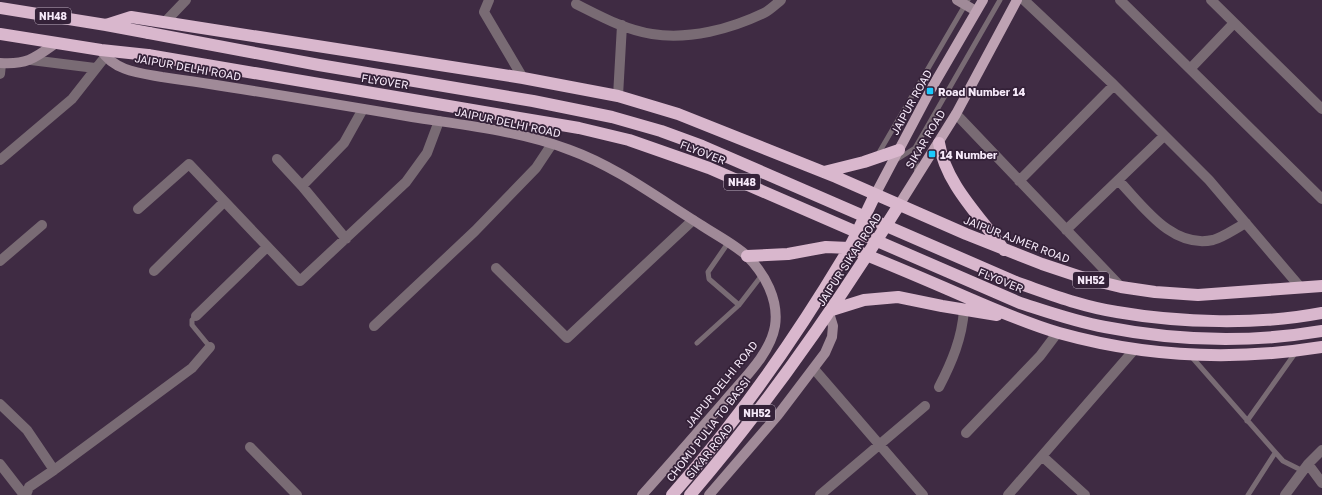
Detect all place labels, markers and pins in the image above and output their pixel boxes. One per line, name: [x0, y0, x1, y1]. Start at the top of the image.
place label: Road Number 14: [938, 85, 1025, 98]
marker: Road Number 14: [925, 86, 935, 96]
place label: 14 Number: [940, 148, 998, 161]
marker: 14 Number: [927, 149, 937, 159]

